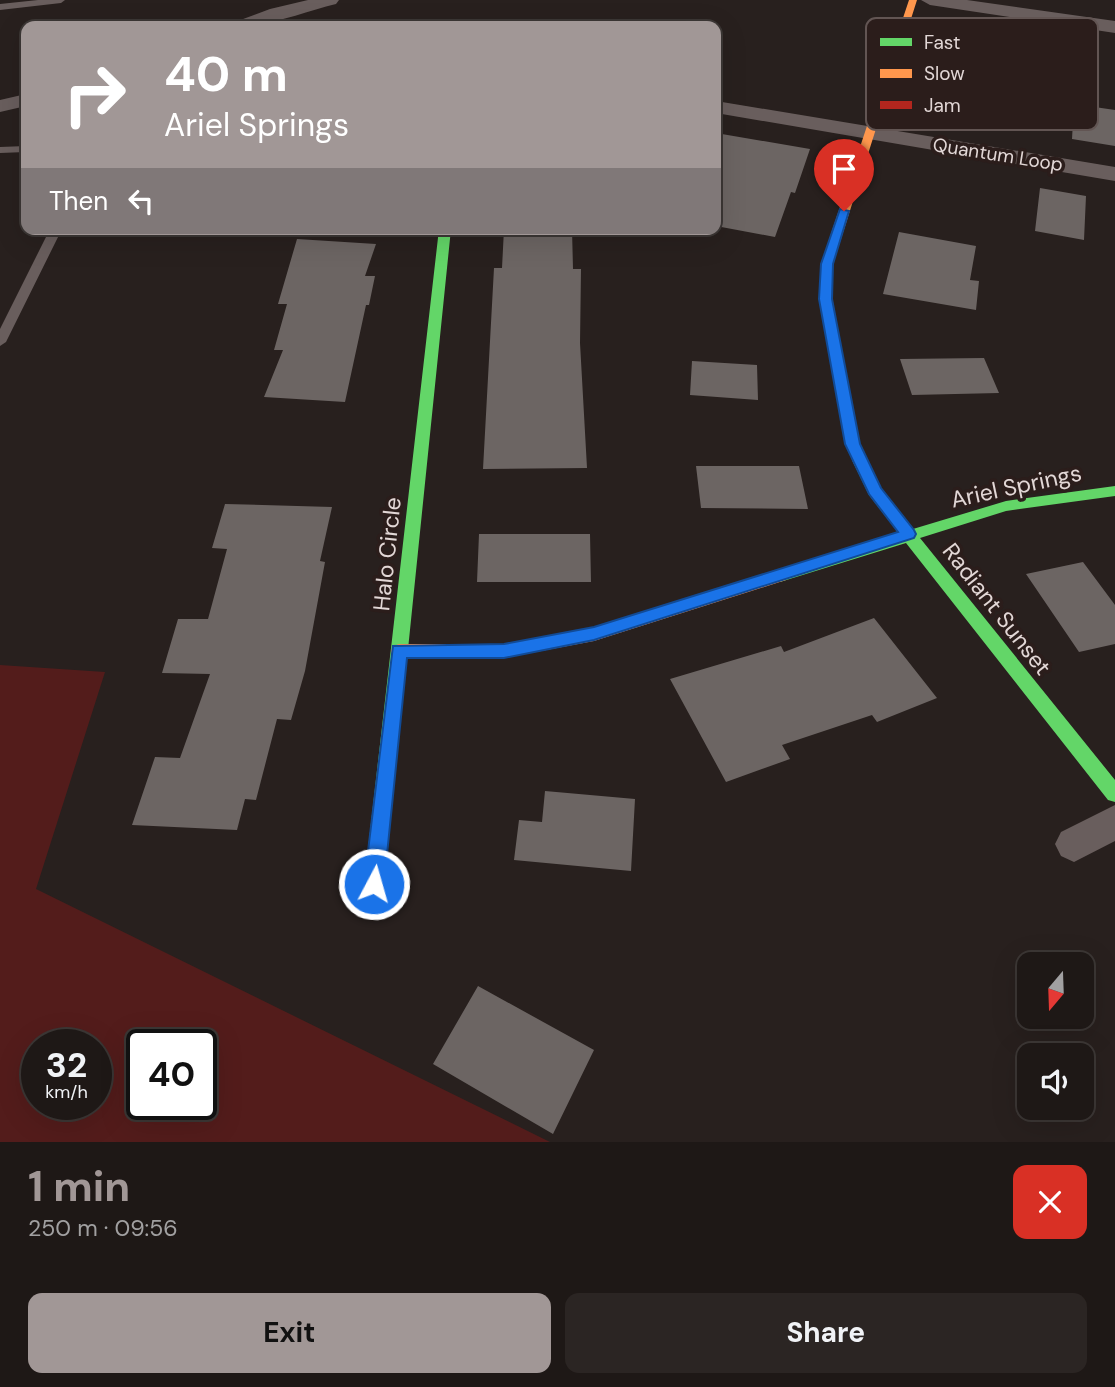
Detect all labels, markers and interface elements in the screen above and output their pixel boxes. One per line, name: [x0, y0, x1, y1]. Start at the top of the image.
legend: [866, 18, 1098, 130]
text: Fast: [924, 30, 960, 55]
text: 40 m: [164, 42, 288, 106]
icon: right: [49, 49, 140, 140]
text: Slow: [924, 61, 965, 86]
text: Jam: [924, 93, 961, 118]
text: Ariel Springs: [164, 104, 349, 146]
street label: Quantum Loop: [931, 132, 1065, 177]
pin: [814, 139, 874, 211]
icon: arrive: [825, 150, 863, 188]
icon: left: [122, 182, 160, 220]
text: Then: [49, 184, 108, 218]
street label: Ariel Springs: [948, 458, 1084, 514]
street label: Halo Circle: [366, 495, 408, 613]
street label: Radiant Sunset: [936, 537, 1058, 681]
position arrow: [337, 847, 411, 921]
north arrow: [1017, 952, 1094, 1029]
map controls: [1017, 952, 1094, 1120]
speed limit sign: 40: [126, 1029, 217, 1120]
text: 32: [46, 1042, 87, 1088]
button: sound: [1017, 1043, 1094, 1120]
text: km/h: [45, 1080, 88, 1104]
text: 1 min: [28, 1159, 130, 1214]
button: close: [1013, 1165, 1087, 1239]
text: 250 m · 09:56: [28, 1213, 178, 1243]
button: Exit: [28, 1293, 551, 1373]
button: Share: [565, 1293, 1087, 1373]

